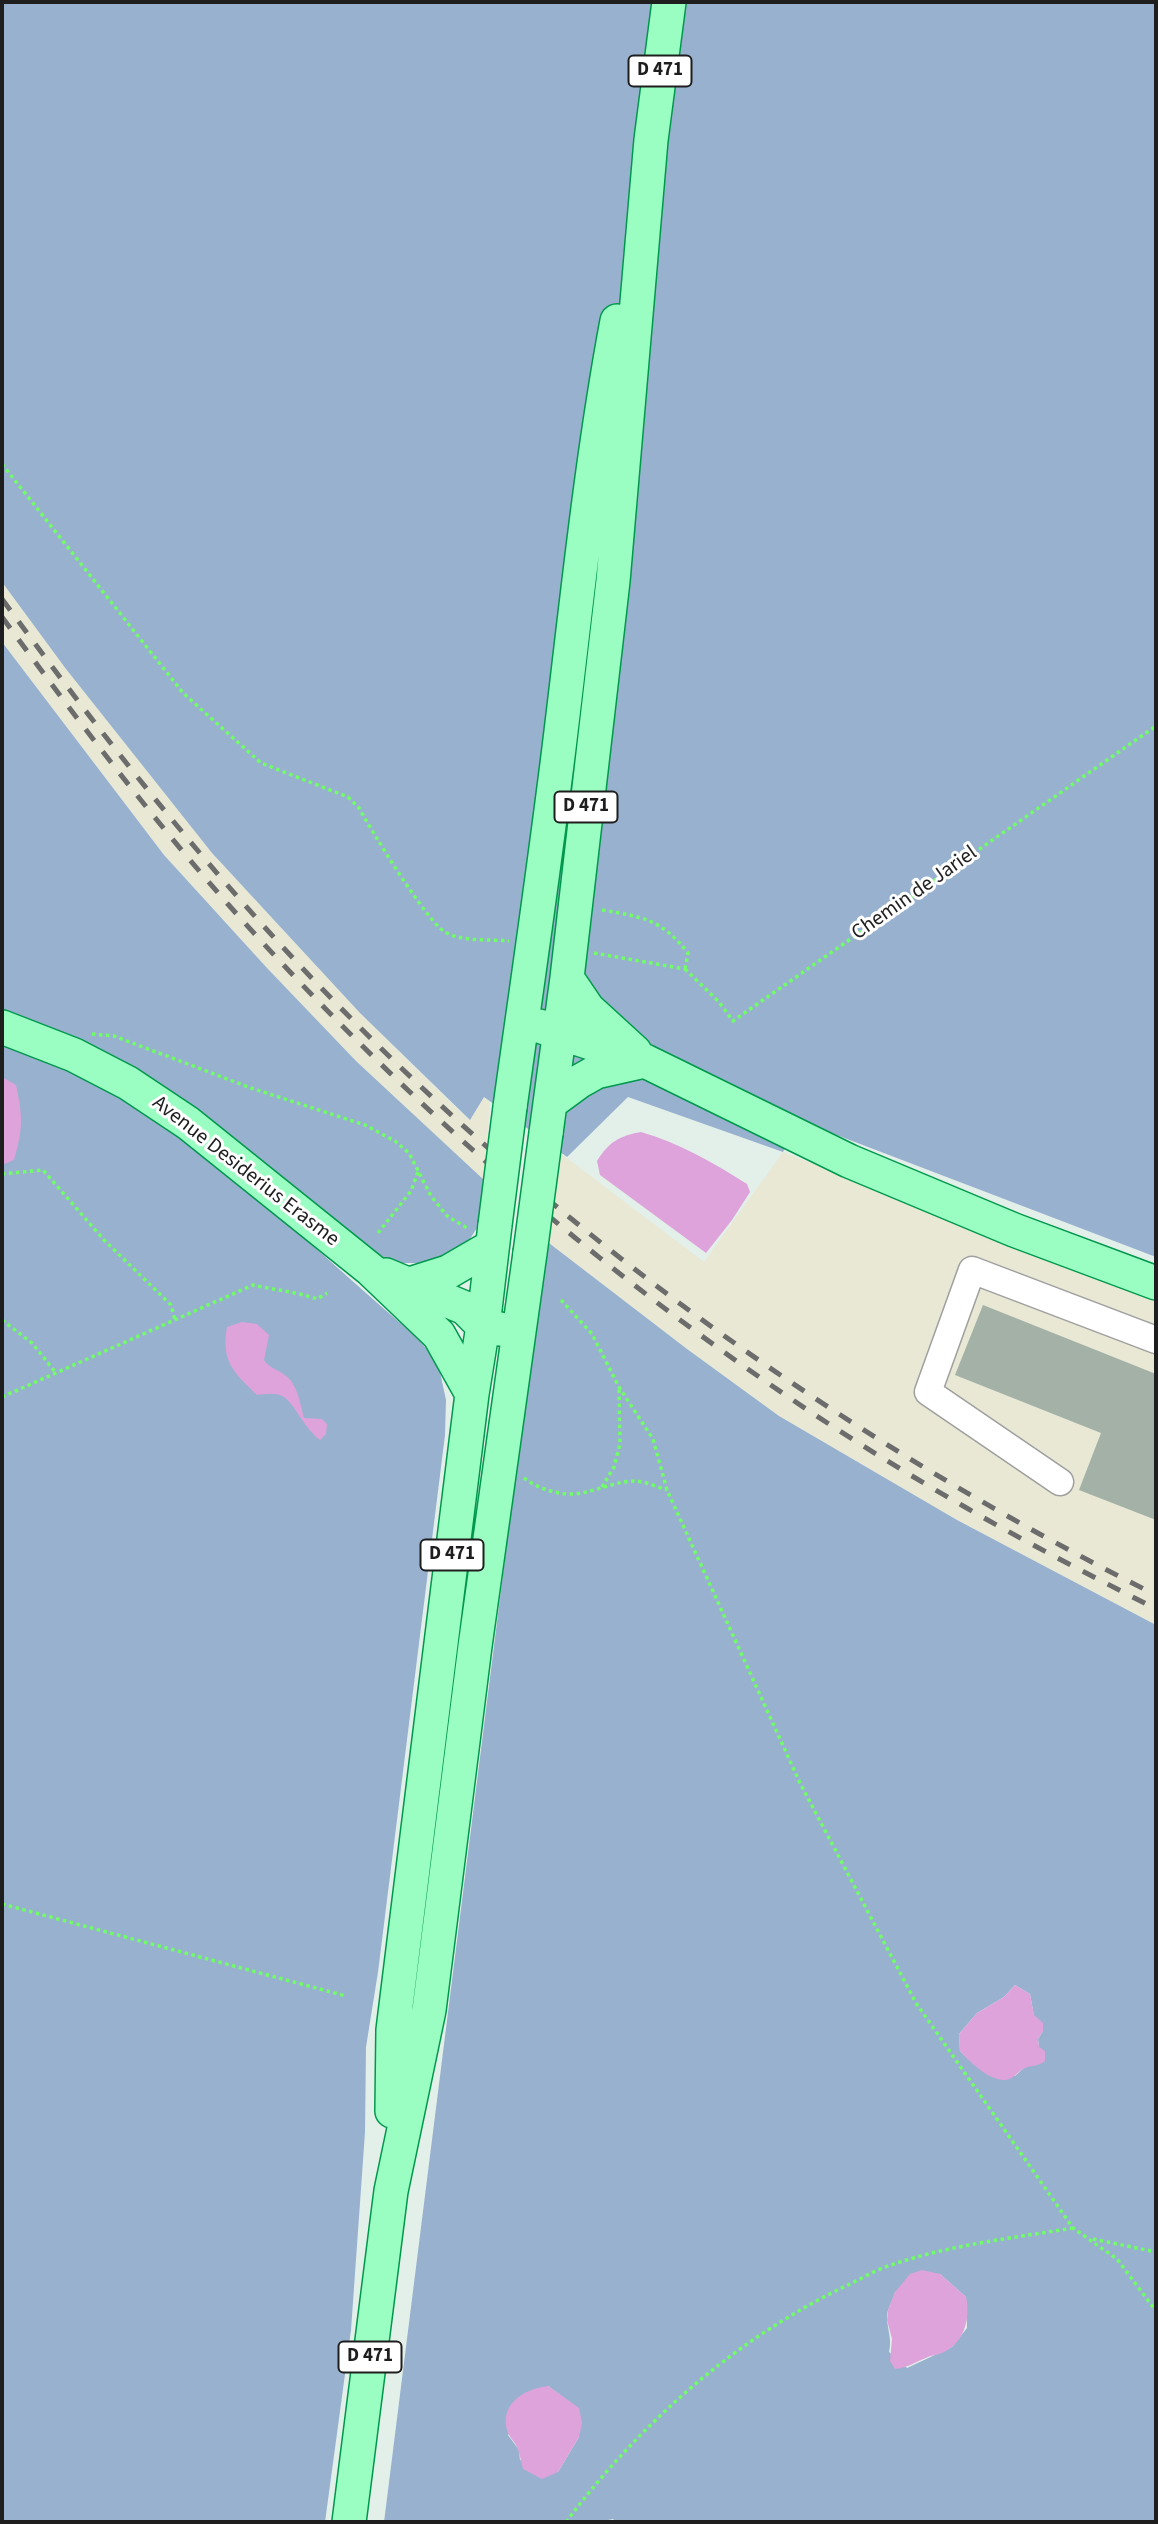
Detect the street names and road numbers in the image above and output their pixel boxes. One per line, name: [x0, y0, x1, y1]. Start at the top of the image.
road number: D 471: [628, 55, 692, 86]
road number: D 471: [554, 792, 618, 822]
street label: Chemin de Jariel: [847, 841, 983, 947]
street label: Avenue Desiderius Erasme: [147, 1091, 343, 1253]
road number: D 471: [420, 1540, 484, 1570]
road number: D 471: [338, 2342, 402, 2372]

